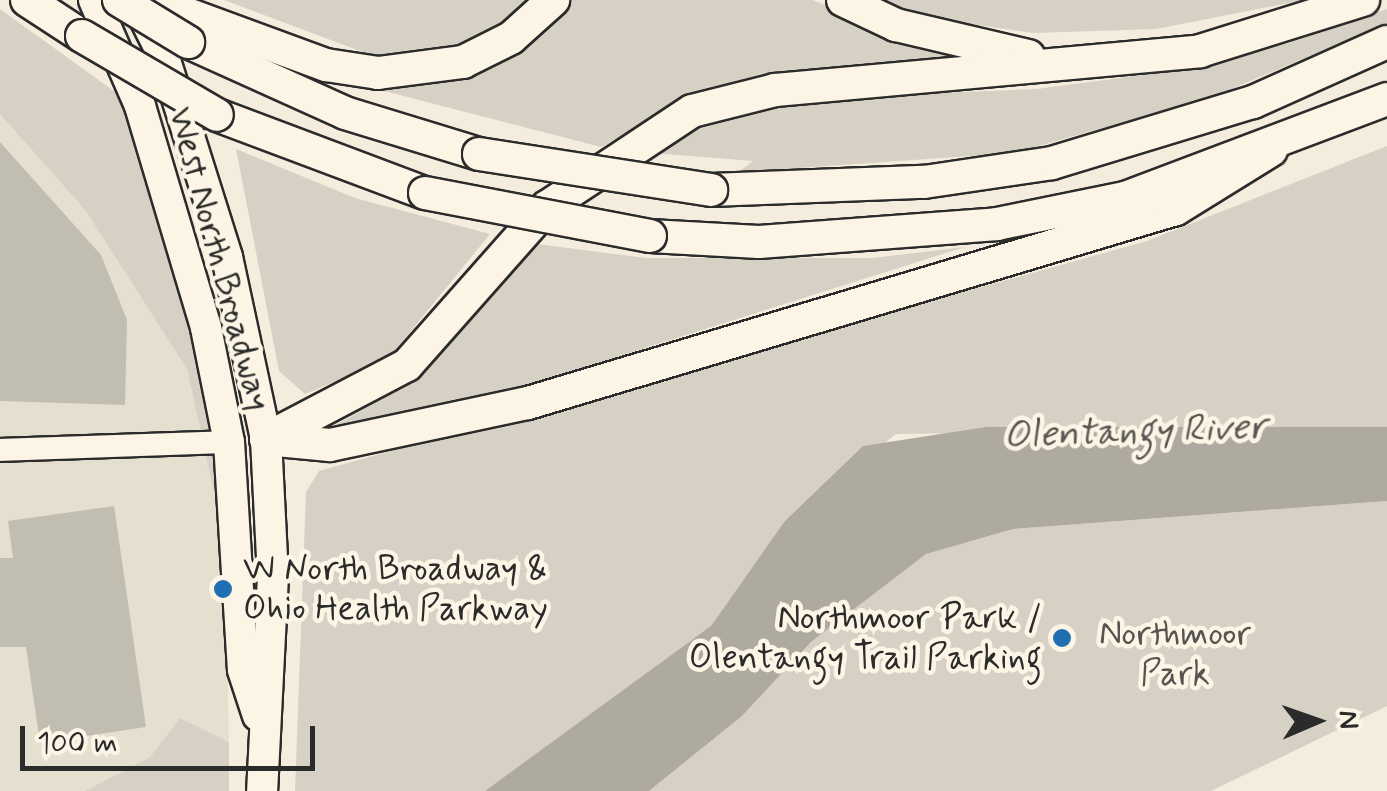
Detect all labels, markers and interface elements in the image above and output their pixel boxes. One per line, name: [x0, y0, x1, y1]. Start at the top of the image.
street label: West North Broadway: [158, 103, 280, 415]
water label: Olentangy River: [1003, 405, 1267, 459]
place label: W North Broadway & Ohio Health Parkway: [243, 548, 548, 630]
marker: W North Broadway & Ohio Health Parkway: [212, 578, 234, 600]
place label: Northmoor Park / Olentangy Trail Parking: [693, 597, 1042, 679]
park label: Northmoor Park: [1099, 613, 1251, 695]
marker: Northmoor Park / Olentangy Trail Parking: [1051, 627, 1073, 649]
north arrow: [1267, 671, 1367, 771]
scale bar: [25, 706, 320, 768]
text: N: [1329, 710, 1366, 730]
text: 100 m: [37, 724, 118, 763]

